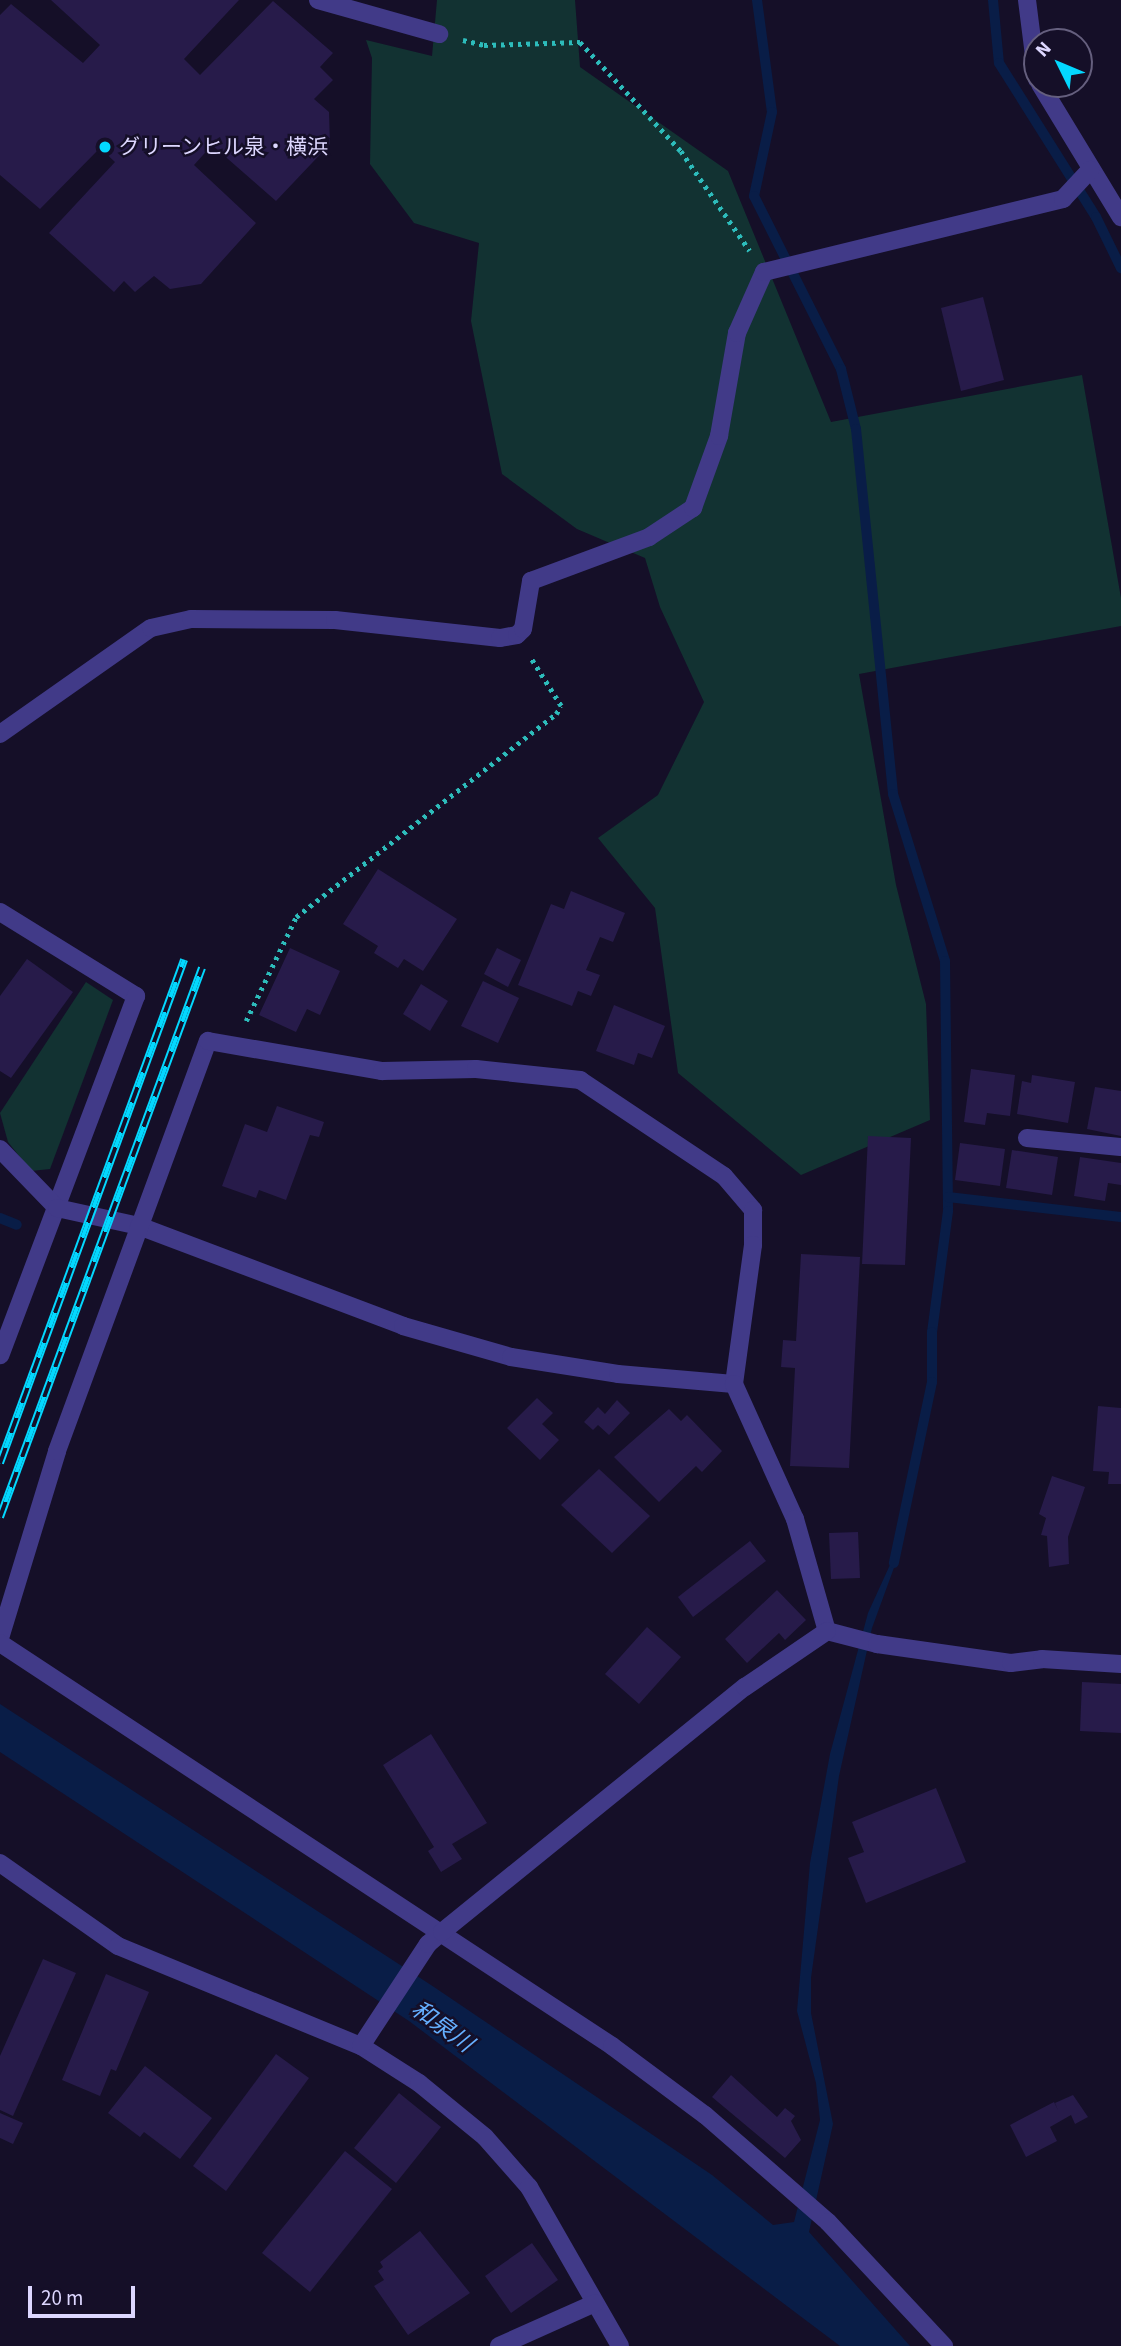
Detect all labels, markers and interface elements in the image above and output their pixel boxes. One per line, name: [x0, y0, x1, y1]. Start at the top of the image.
north arrow: [1023, 28, 1093, 98]
text: N: [1030, 36, 1058, 64]
place label: グリーンヒル泉・横浜: [119, 134, 329, 160]
marker: グリーンヒル泉・横浜: [97, 139, 113, 155]
water label: 和泉川: [406, 1996, 478, 2058]
scale bar: [32, 2272, 138, 2316]
text: 20 m: [41, 2283, 83, 2313]

